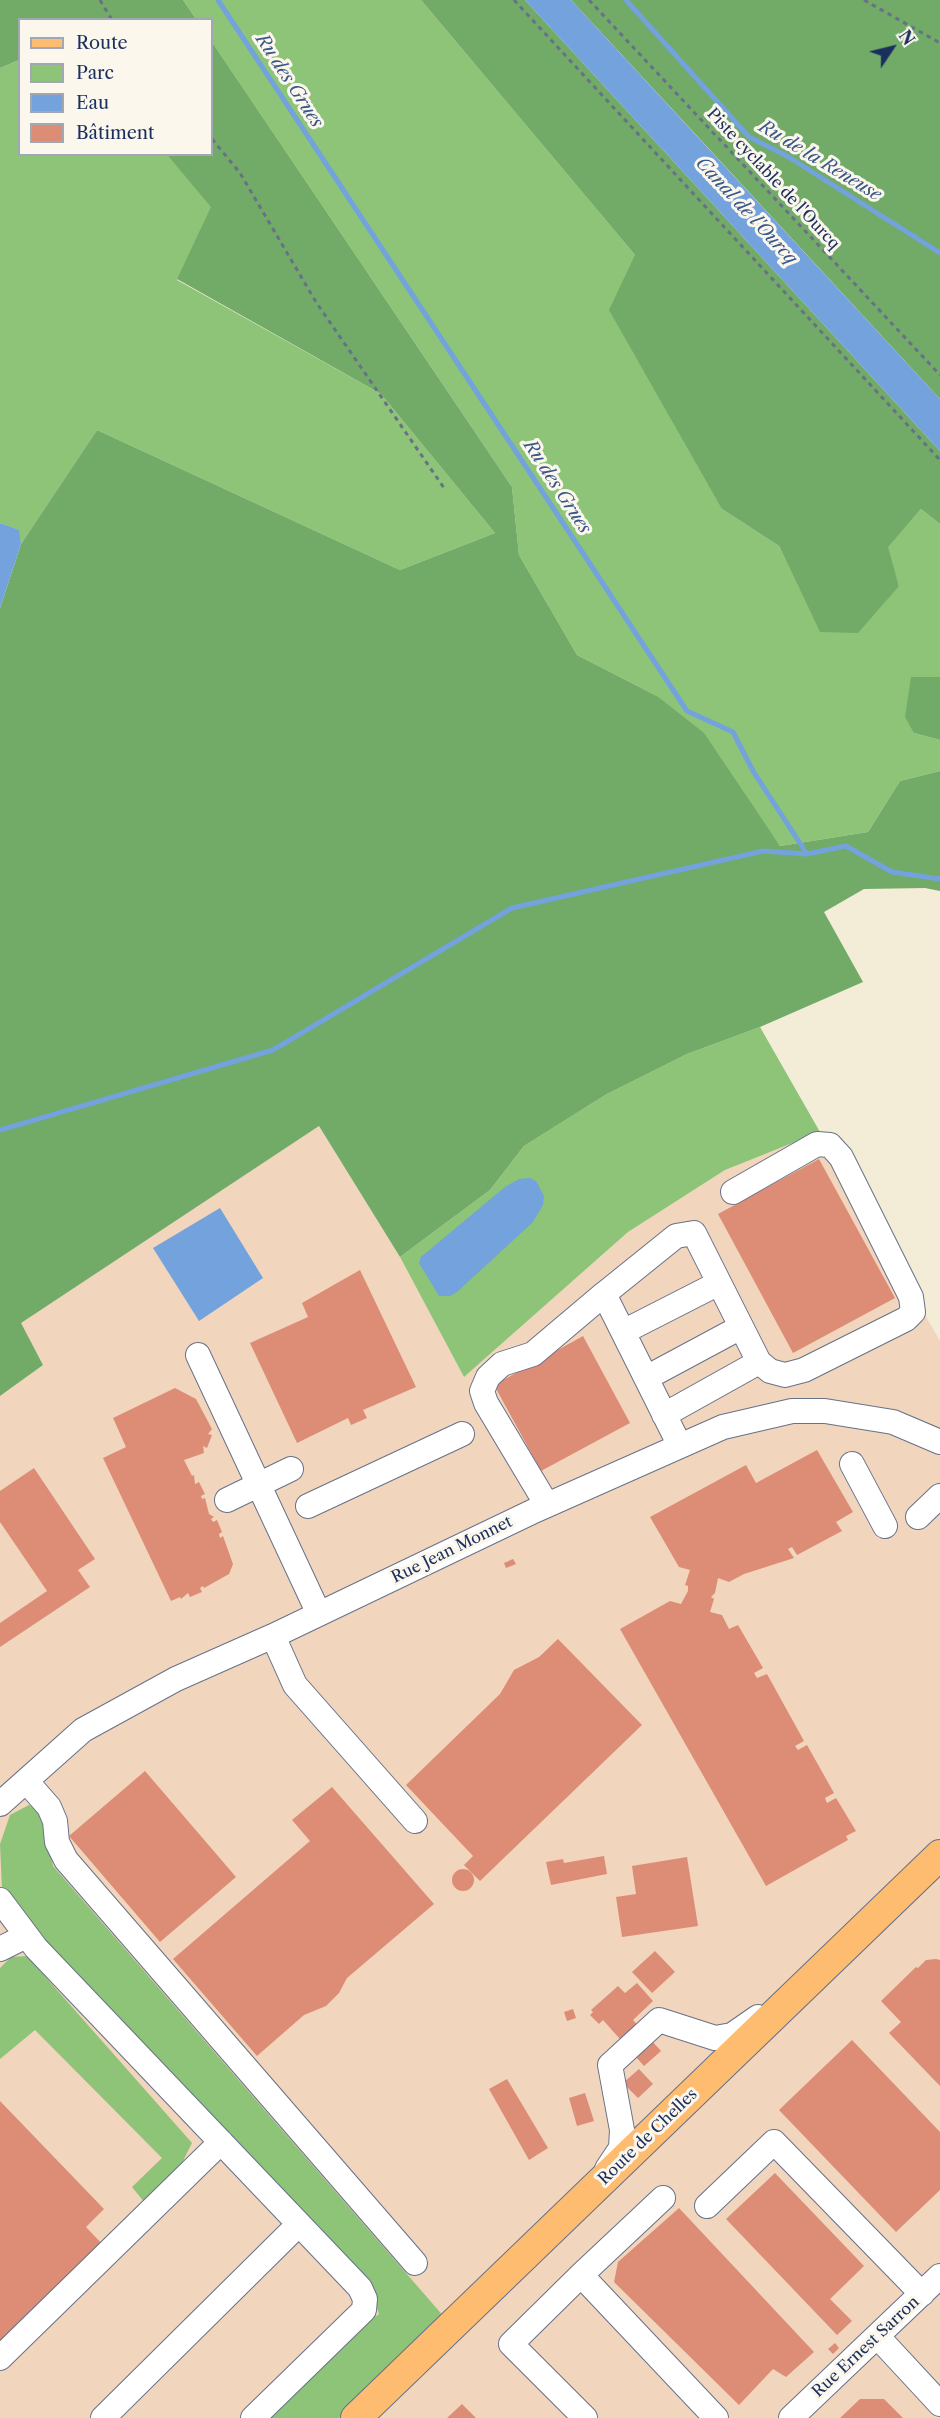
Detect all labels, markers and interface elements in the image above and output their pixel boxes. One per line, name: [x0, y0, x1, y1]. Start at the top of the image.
legend: [18, 18, 213, 156]
north arrow: [862, 18, 922, 78]
text: N: [895, 26, 919, 49]
water label: Ru des Grues: [251, 30, 327, 132]
text: Route: [76, 32, 128, 54]
text: Parc: [76, 62, 114, 84]
text: Eau: [76, 92, 109, 114]
street label: Piste cyclable de l'Ourcq: [703, 104, 843, 254]
water label: Ru de la Reneuse: [755, 116, 885, 206]
text: Bâtiment: [76, 122, 154, 144]
water label: Canal de l'Ourcq: [691, 153, 801, 269]
water label: Ru des Grues: [519, 436, 595, 538]
street label: Rue Jean Monnet: [388, 1512, 516, 1588]
street label: Route de Chelles: [595, 2085, 701, 2189]
street label: Rue Ernest Sarron: [808, 2292, 924, 2402]

